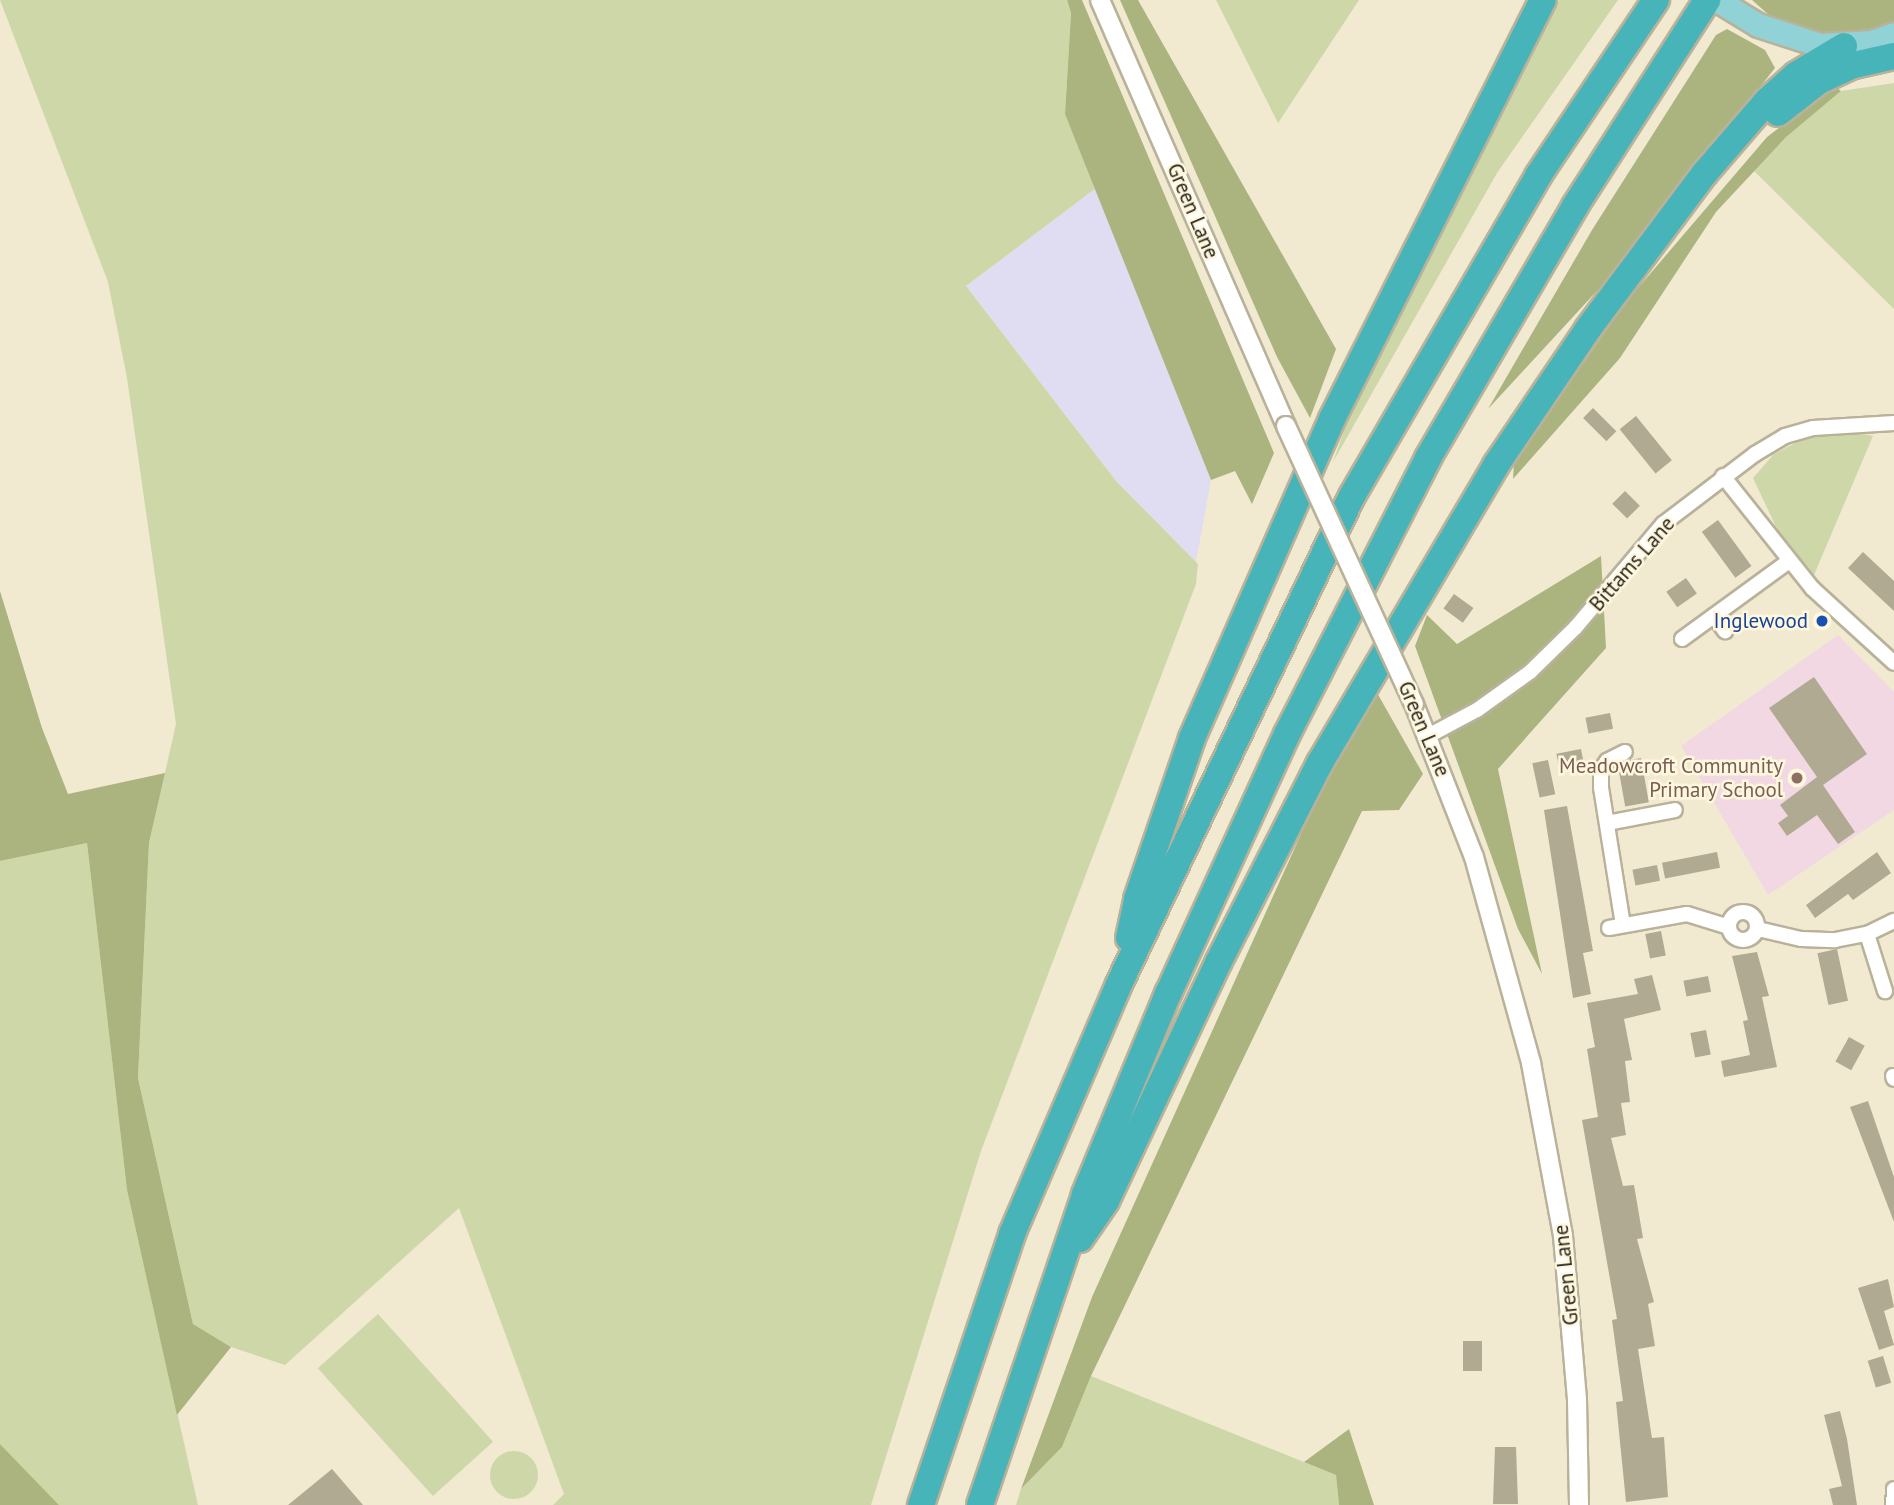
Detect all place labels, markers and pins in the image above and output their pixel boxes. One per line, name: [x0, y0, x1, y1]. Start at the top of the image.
place label: Inglewood: [1714, 608, 1808, 634]
marker: Inglewood: [1814, 613, 1830, 629]
place label: Meadowcroft Community Primary School: [1559, 753, 1783, 803]
marker: Meadowcroft Community Primary School: [1789, 770, 1805, 786]

